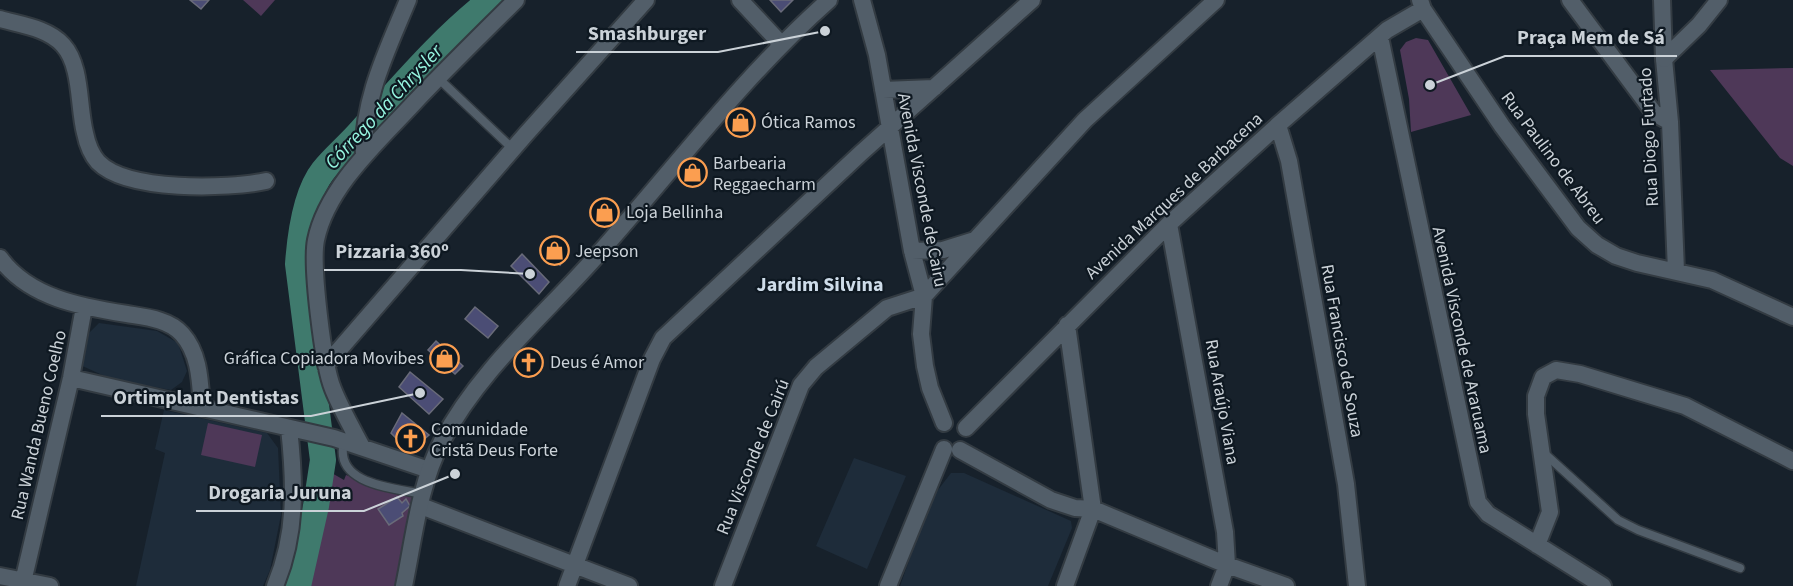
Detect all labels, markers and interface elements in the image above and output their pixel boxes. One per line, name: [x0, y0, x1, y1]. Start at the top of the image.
callout: Smashburger: [576, 14, 718, 52]
callout: Praça Mem de Sá: [1505, 18, 1677, 56]
text: Smashburger: [588, 20, 706, 48]
text: Praça Mem de Sá: [1517, 24, 1665, 52]
water label: Córrego da Chrysler: [319, 38, 450, 176]
street label: Rua Diogo Furtado: [1633, 67, 1665, 207]
street label: Rua Paulino de Abreu: [1495, 86, 1611, 230]
street label: Avenida Visconde de Cairu: [891, 91, 953, 289]
shop icon: Ótica Ramos: [724, 106, 756, 138]
street label: Avenida Marques de Barbacena: [1080, 107, 1268, 285]
place label: Ótica Ramos: [761, 110, 856, 135]
place label: Barbearia Reggaecharm: [713, 151, 816, 197]
shop icon: Barbearia Reggaecharm: [676, 157, 708, 189]
shop icon: Loja Bellinha: [589, 196, 621, 228]
place label: Loja Bellinha: [626, 200, 723, 225]
street label: Avenida Visconde de Araruama: [1426, 224, 1498, 456]
callout: Pizzaria 360º: [324, 232, 461, 270]
shop icon: Jeepson: [538, 235, 570, 267]
text: Pizzaria 360º: [335, 238, 449, 266]
place label: Jeepson: [575, 239, 639, 264]
street label: Rua Francisco de Souza: [1314, 262, 1370, 440]
district label: Jardim Silvina: [757, 271, 883, 299]
street label: Rua Wanda Bueno Coelho: [5, 328, 73, 522]
street label: Rua Araújo Viana: [1199, 337, 1245, 467]
shop icon: Gráfica Copiadora Movibes: [429, 342, 461, 374]
place label: Gráfica Copiadora Movibes: [224, 346, 424, 371]
church icon: Deus é Amor: [513, 346, 545, 378]
place label: Deus é Amor: [550, 350, 645, 375]
street label: Rua Visconde de Cairú: [710, 375, 796, 539]
callout: Ortimplant Dentistas: [101, 378, 311, 416]
text: Ortimplant Dentistas: [113, 384, 299, 412]
place label: Comunidade Cristã Deus Forte: [431, 417, 558, 463]
church icon: Comunidade Cristã Deus Forte: [394, 423, 426, 455]
callout: Drogaria Juruna: [196, 473, 364, 511]
text: Drogaria Juruna: [208, 479, 352, 507]

